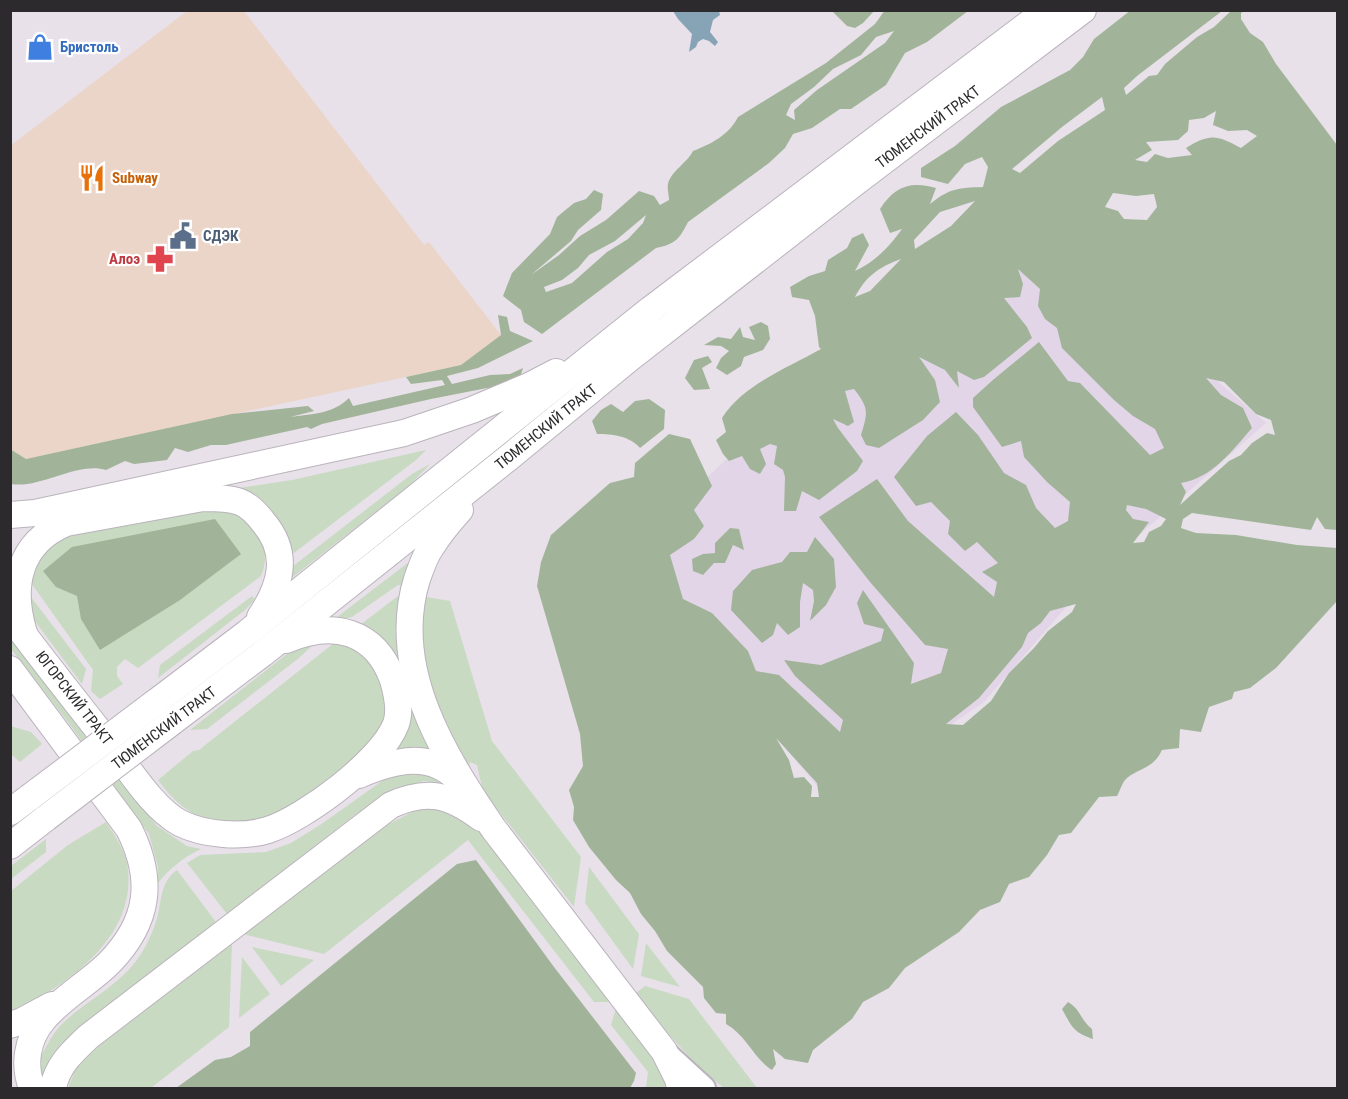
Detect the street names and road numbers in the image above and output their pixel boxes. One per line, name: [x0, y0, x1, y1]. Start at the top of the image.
street label: ТЮМЕНСКИЙ ТРАКТ: [872, 82, 984, 172]
street label: ТЮМЕНСКИЙ ТРАКТ: [491, 380, 601, 474]
street label: ЮГОРСКИЙ ТРАКТ: [32, 647, 116, 749]
street label: ТЮМЕНСКИЙ ТРАКТ: [108, 683, 220, 773]

